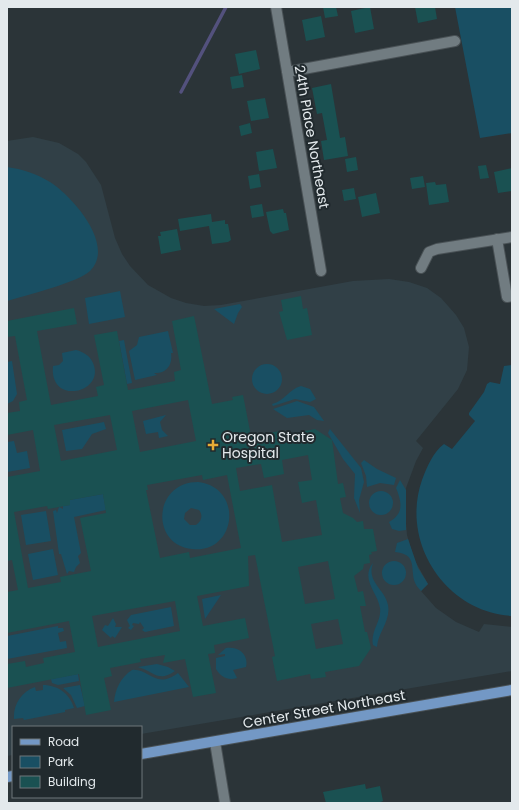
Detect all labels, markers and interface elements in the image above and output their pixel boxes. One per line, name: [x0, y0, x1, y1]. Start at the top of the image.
street label: 24th Place Northeast: [290, 64, 334, 210]
place label: Oregon State Hospital: [222, 427, 315, 463]
marker: Oregon State Hospital: [207, 439, 219, 451]
street label: Center Street Northeast: [241, 685, 407, 733]
legend: [12, 726, 142, 798]
text: Road: [48, 733, 79, 750]
text: Park: [48, 753, 75, 770]
text: Building: [48, 773, 96, 790]

